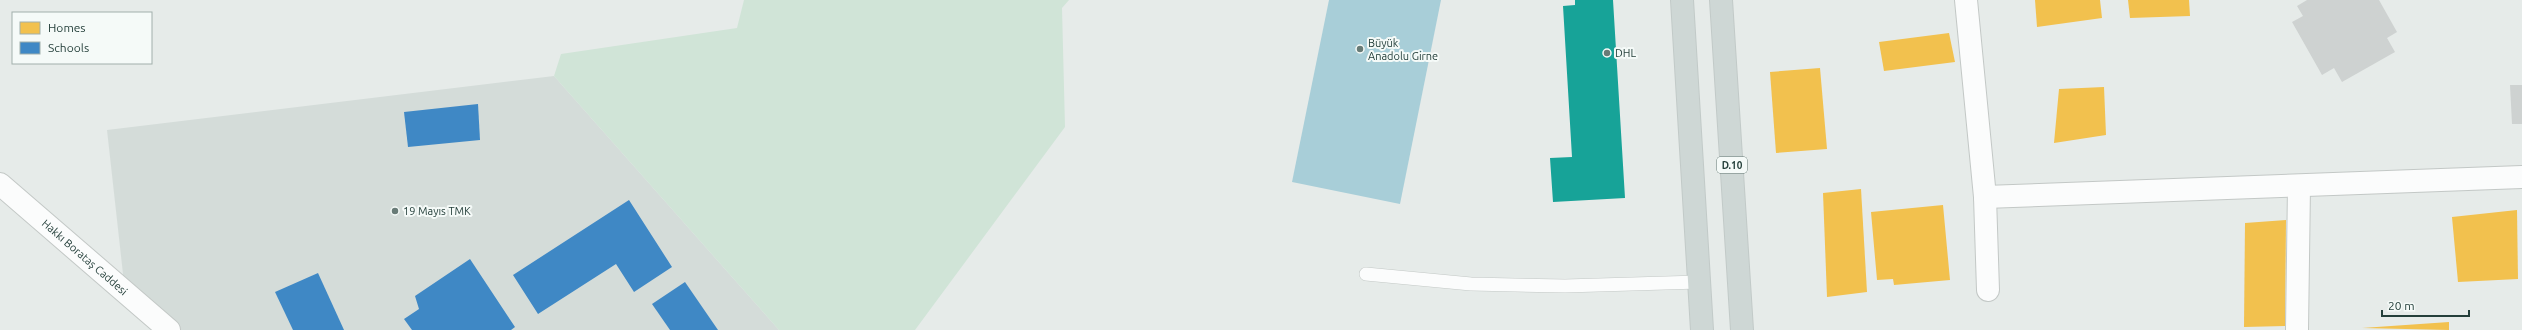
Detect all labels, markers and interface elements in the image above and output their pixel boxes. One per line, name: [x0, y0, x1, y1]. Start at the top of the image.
legend: [12, 12, 152, 64]
text: Homes: [48, 21, 86, 34]
place label: Büyük Anadolu Girne: [1368, 37, 1438, 62]
text: Schools: [48, 41, 89, 54]
marker: Büyük Anadolu Girne: [1355, 44, 1365, 54]
place label: DHL: [1615, 47, 1636, 59]
marker: DHL: [1602, 48, 1612, 58]
road number: D.10: [1717, 157, 1747, 173]
place label: 19 Mayıs TMK: [403, 205, 471, 217]
marker: 19 Mayıs TMK: [390, 206, 400, 216]
street label: Hakkı Borataş Caddesi: [40, 217, 130, 297]
scale bar: [2382, 292, 2469, 318]
text: 20 m: [2388, 299, 2415, 312]

